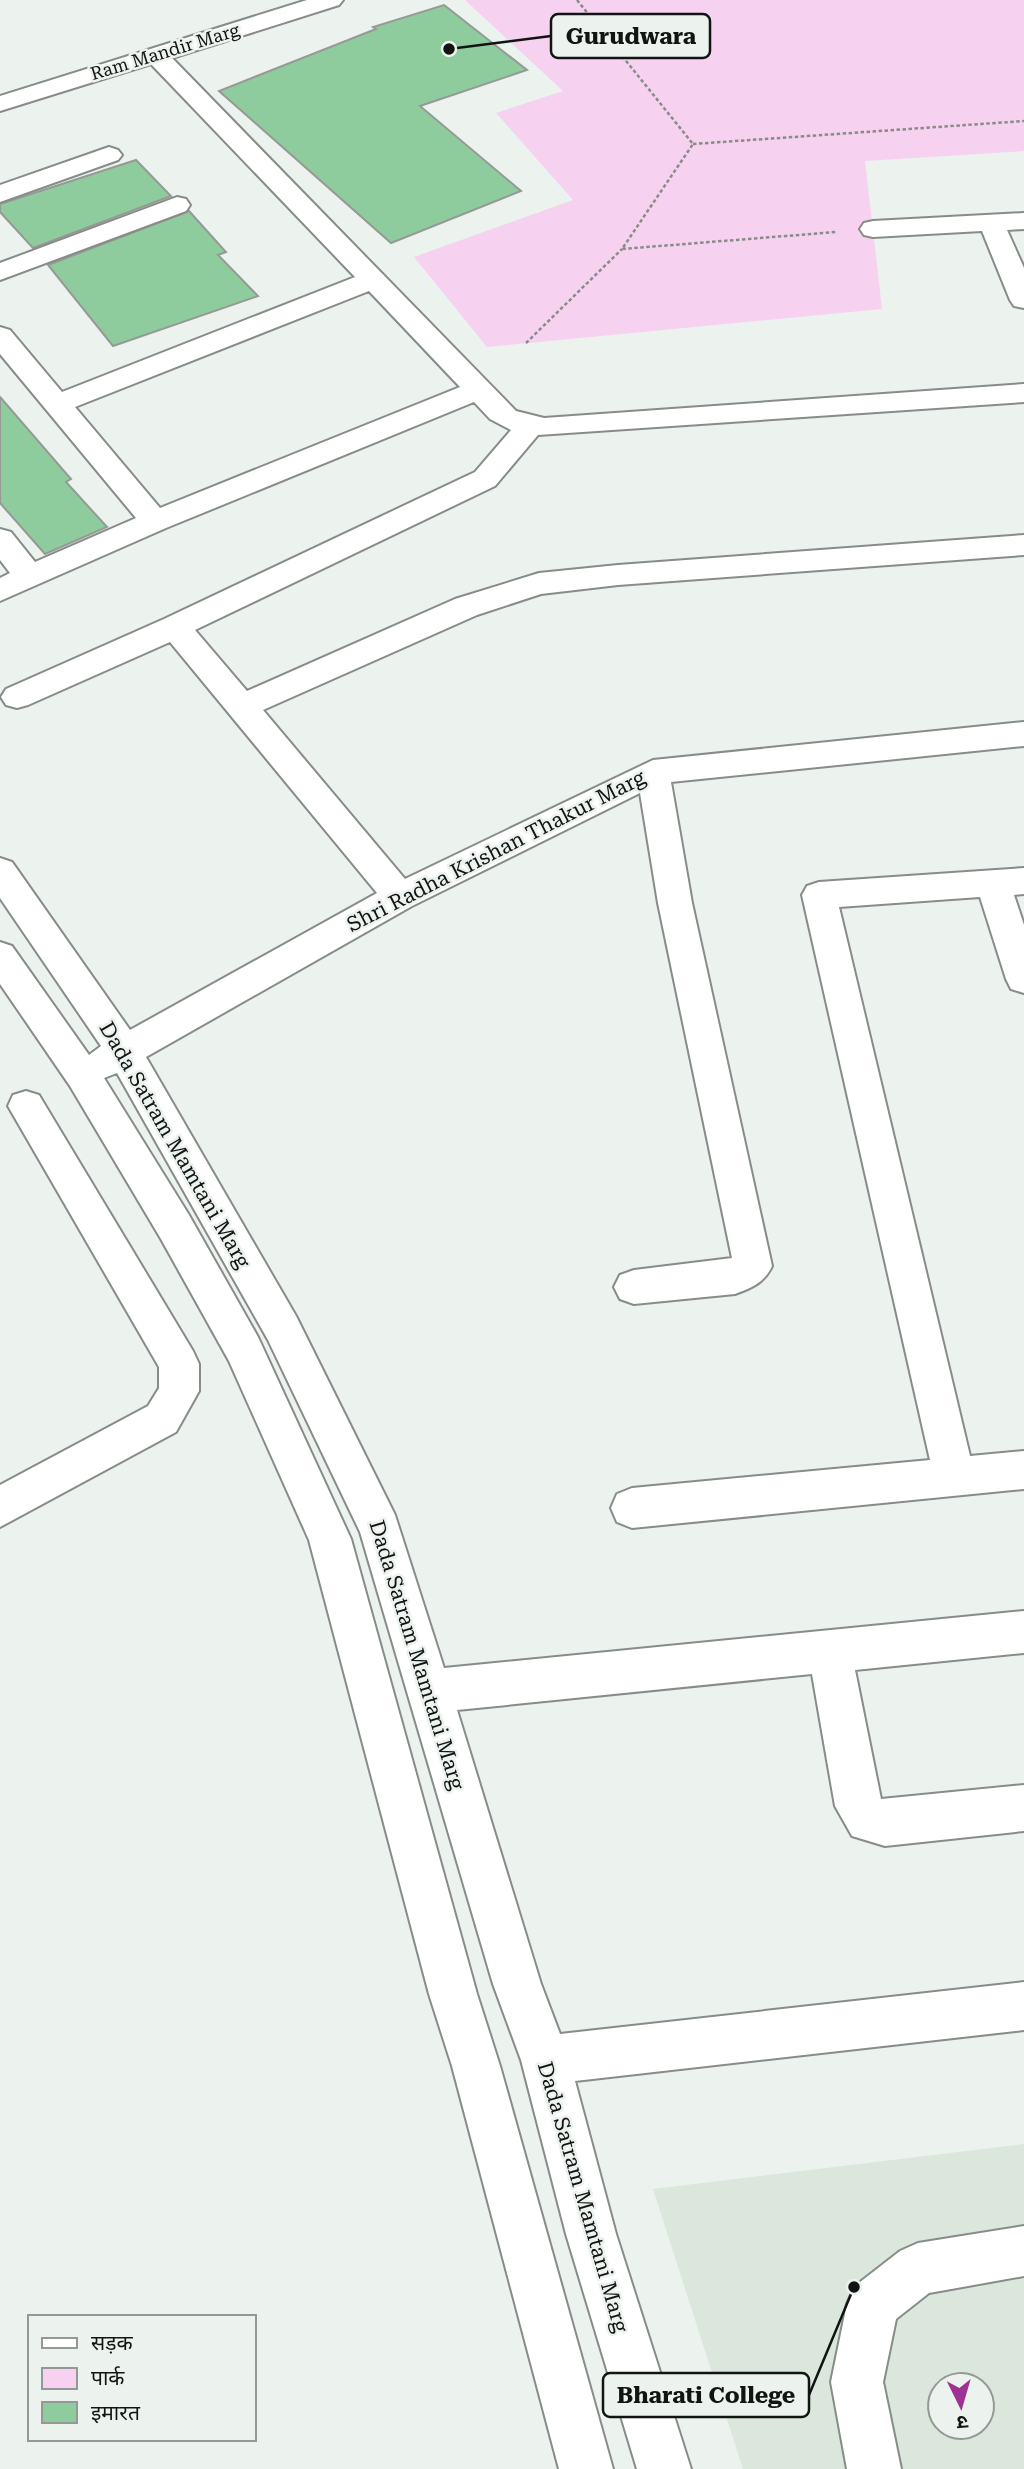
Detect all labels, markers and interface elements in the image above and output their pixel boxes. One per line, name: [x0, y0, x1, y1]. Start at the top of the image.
callout: Gurudwara: [551, 14, 710, 58]
street label: Ram Mandir Marg: [88, 19, 243, 84]
text: Gurudwara: [566, 23, 697, 50]
street label: Shri Radha Krishan Thakur Marg: [343, 765, 649, 937]
street label: Dada Satram Mamtani Marg: [94, 1018, 256, 1272]
street label: Dada Satram Mamtani Marg: [365, 1517, 469, 1793]
street label: Dada Satram Mamtani Marg: [533, 2059, 633, 2335]
legend: [28, 2315, 256, 2441]
text: सड़क: [91, 2331, 133, 2355]
text: पार्क: [91, 2366, 125, 2390]
north arrow: [926, 2371, 996, 2441]
callout: Bharati College: [603, 2373, 809, 2417]
text: Bharati College: [617, 2382, 795, 2409]
text: इमारत: [91, 2401, 141, 2425]
text: उ: [955, 2410, 969, 2434]

